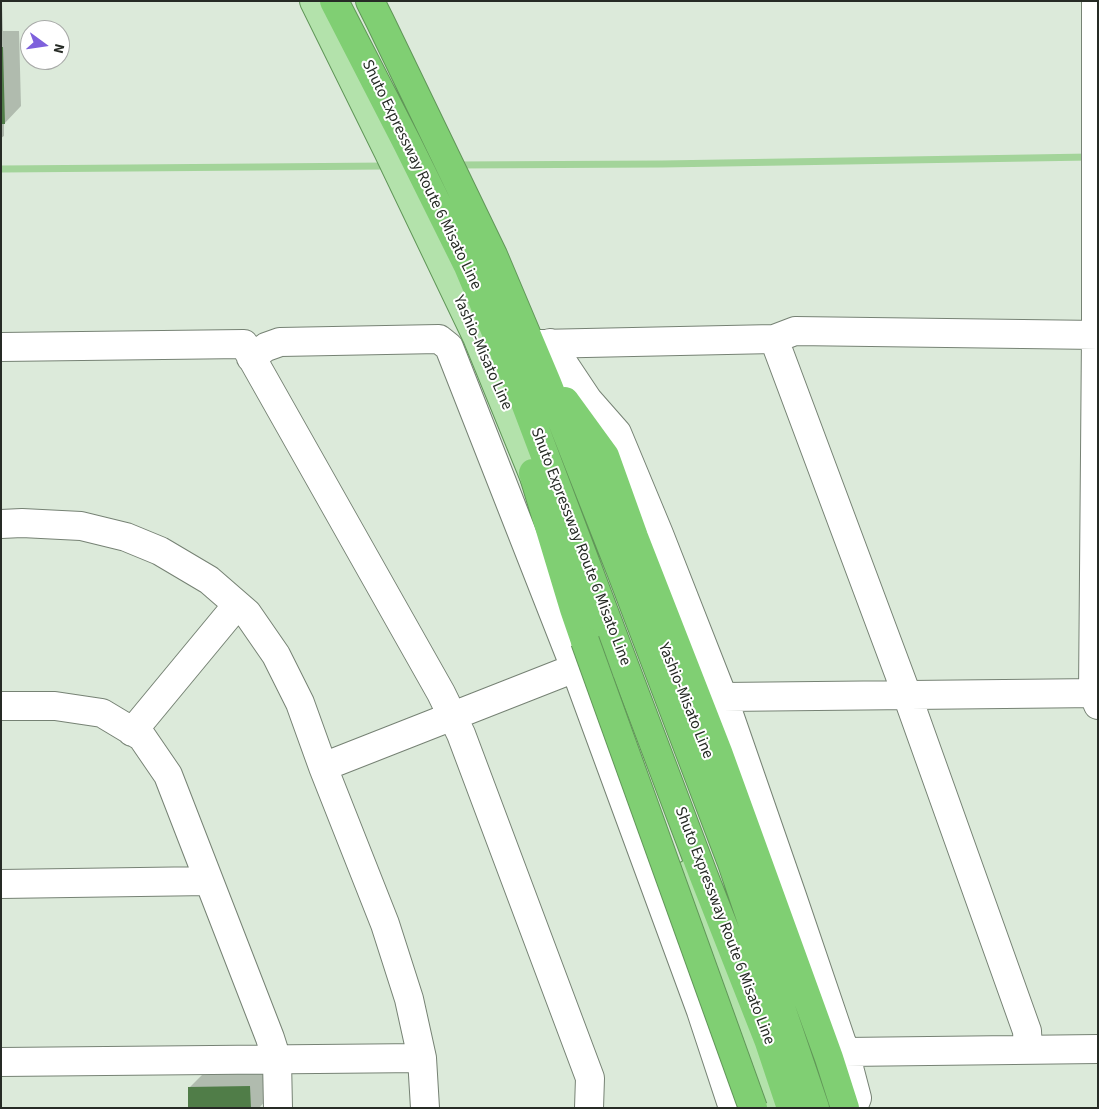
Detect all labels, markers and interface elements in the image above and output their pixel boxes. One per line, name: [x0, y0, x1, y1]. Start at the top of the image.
north arrow: [20, 20, 70, 70]
text: N: [48, 41, 69, 55]
street label: Shuto Expressway Route 6 Misato Line: [357, 57, 485, 293]
street label: Yashio-Misato Line: [448, 293, 516, 413]
street label: Shuto Expressway Route 6 Misato Line: [526, 425, 634, 669]
street label: Yashio-Misato Line: [653, 640, 717, 762]
street label: Shuto Expressway Route 6 Misato Line: [670, 804, 778, 1048]

